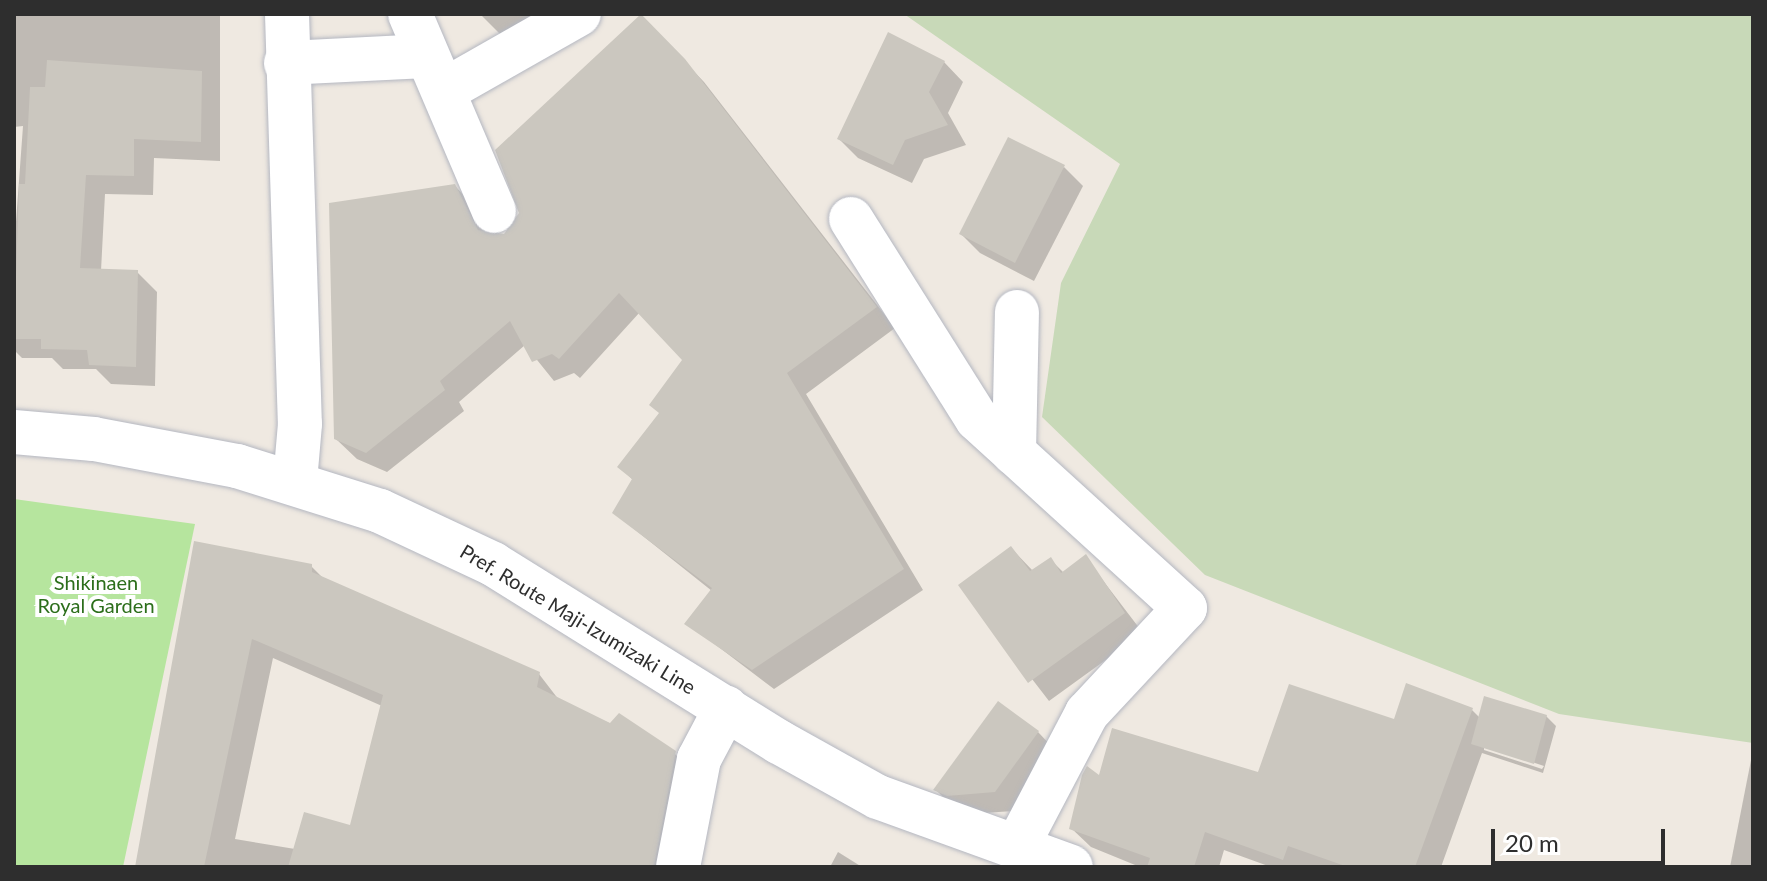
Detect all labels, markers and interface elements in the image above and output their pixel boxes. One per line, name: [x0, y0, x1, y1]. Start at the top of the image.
street label: Pref. Route Maji-Izumizaki Line: [456, 539, 700, 699]
park label: Shikinaen Royal Garden: [37, 570, 155, 617]
scale bar: [1495, 813, 1669, 863]
text: 20 m: [1505, 828, 1559, 857]

